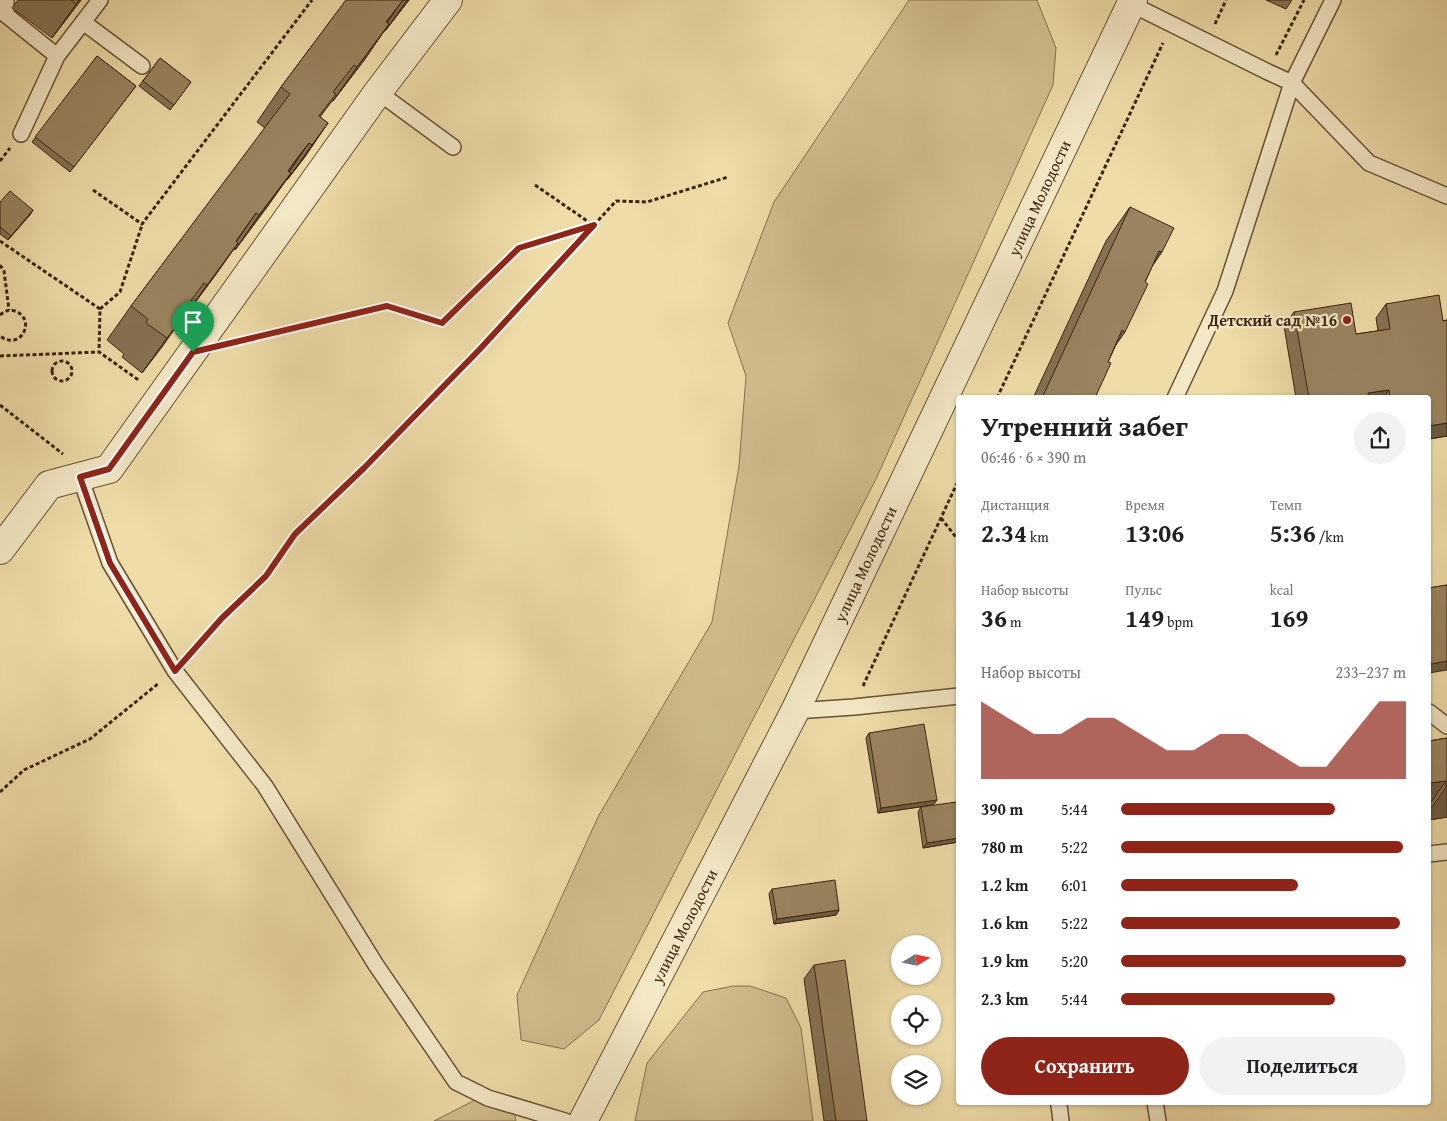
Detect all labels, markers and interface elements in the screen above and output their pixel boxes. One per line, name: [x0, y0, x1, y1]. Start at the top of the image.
street label: улица Молодости: [1001, 136, 1077, 261]
pin: [172, 301, 214, 352]
icon: arrive: [179, 308, 207, 336]
place label: Детский сад №16: [1207, 308, 1337, 332]
marker: Детский сад №16: [1341, 314, 1353, 326]
text: Утренний забег: [981, 405, 1188, 446]
button: share: [1354, 412, 1406, 464]
text: 06:46 · 6 × 390 m: [981, 445, 1086, 469]
text: Дистанция: [981, 495, 1049, 515]
text: Время: [1125, 495, 1164, 515]
text: Темп: [1270, 495, 1302, 515]
street label: улица Молодости: [827, 502, 903, 627]
text: 2.34: [981, 515, 1027, 551]
text: 13:06: [1125, 515, 1184, 551]
text: 5:36: [1270, 515, 1316, 551]
text: km: [1027, 527, 1049, 547]
text: /km: [1316, 527, 1344, 547]
text: Набор высоты: [981, 580, 1068, 600]
text: Пульс: [1125, 580, 1162, 600]
text: kcal: [1270, 580, 1294, 600]
text: 36: [981, 600, 1007, 636]
text: 149: [1125, 600, 1164, 636]
text: 169: [1270, 600, 1309, 636]
text: m: [1007, 612, 1021, 632]
text: bpm: [1164, 612, 1194, 632]
text: Набор высоты: [981, 660, 1081, 684]
text: 233–237 m: [1336, 660, 1406, 684]
text: 390 m: [981, 797, 1023, 821]
text: 5:44: [1061, 797, 1088, 821]
text: 780 m: [981, 835, 1023, 859]
text: 5:22: [1061, 835, 1088, 859]
street label: улица Молодости: [644, 864, 723, 988]
text: 1.2 km: [981, 873, 1028, 897]
text: 6:01: [1061, 873, 1088, 897]
text: 1.6 km: [981, 911, 1028, 935]
text: 5:22: [1061, 911, 1088, 935]
north arrow: [891, 935, 941, 985]
map controls: [891, 935, 941, 1105]
text: 1.9 km: [981, 949, 1028, 973]
text: 5:20: [1061, 949, 1088, 973]
text: 2.3 km: [981, 987, 1028, 1011]
text: 5:44: [1061, 987, 1088, 1011]
button: locate: [891, 995, 941, 1045]
button: Сохранить: [981, 1037, 1189, 1095]
button: Поделиться: [1199, 1037, 1406, 1095]
button: layers: [891, 1055, 941, 1105]

